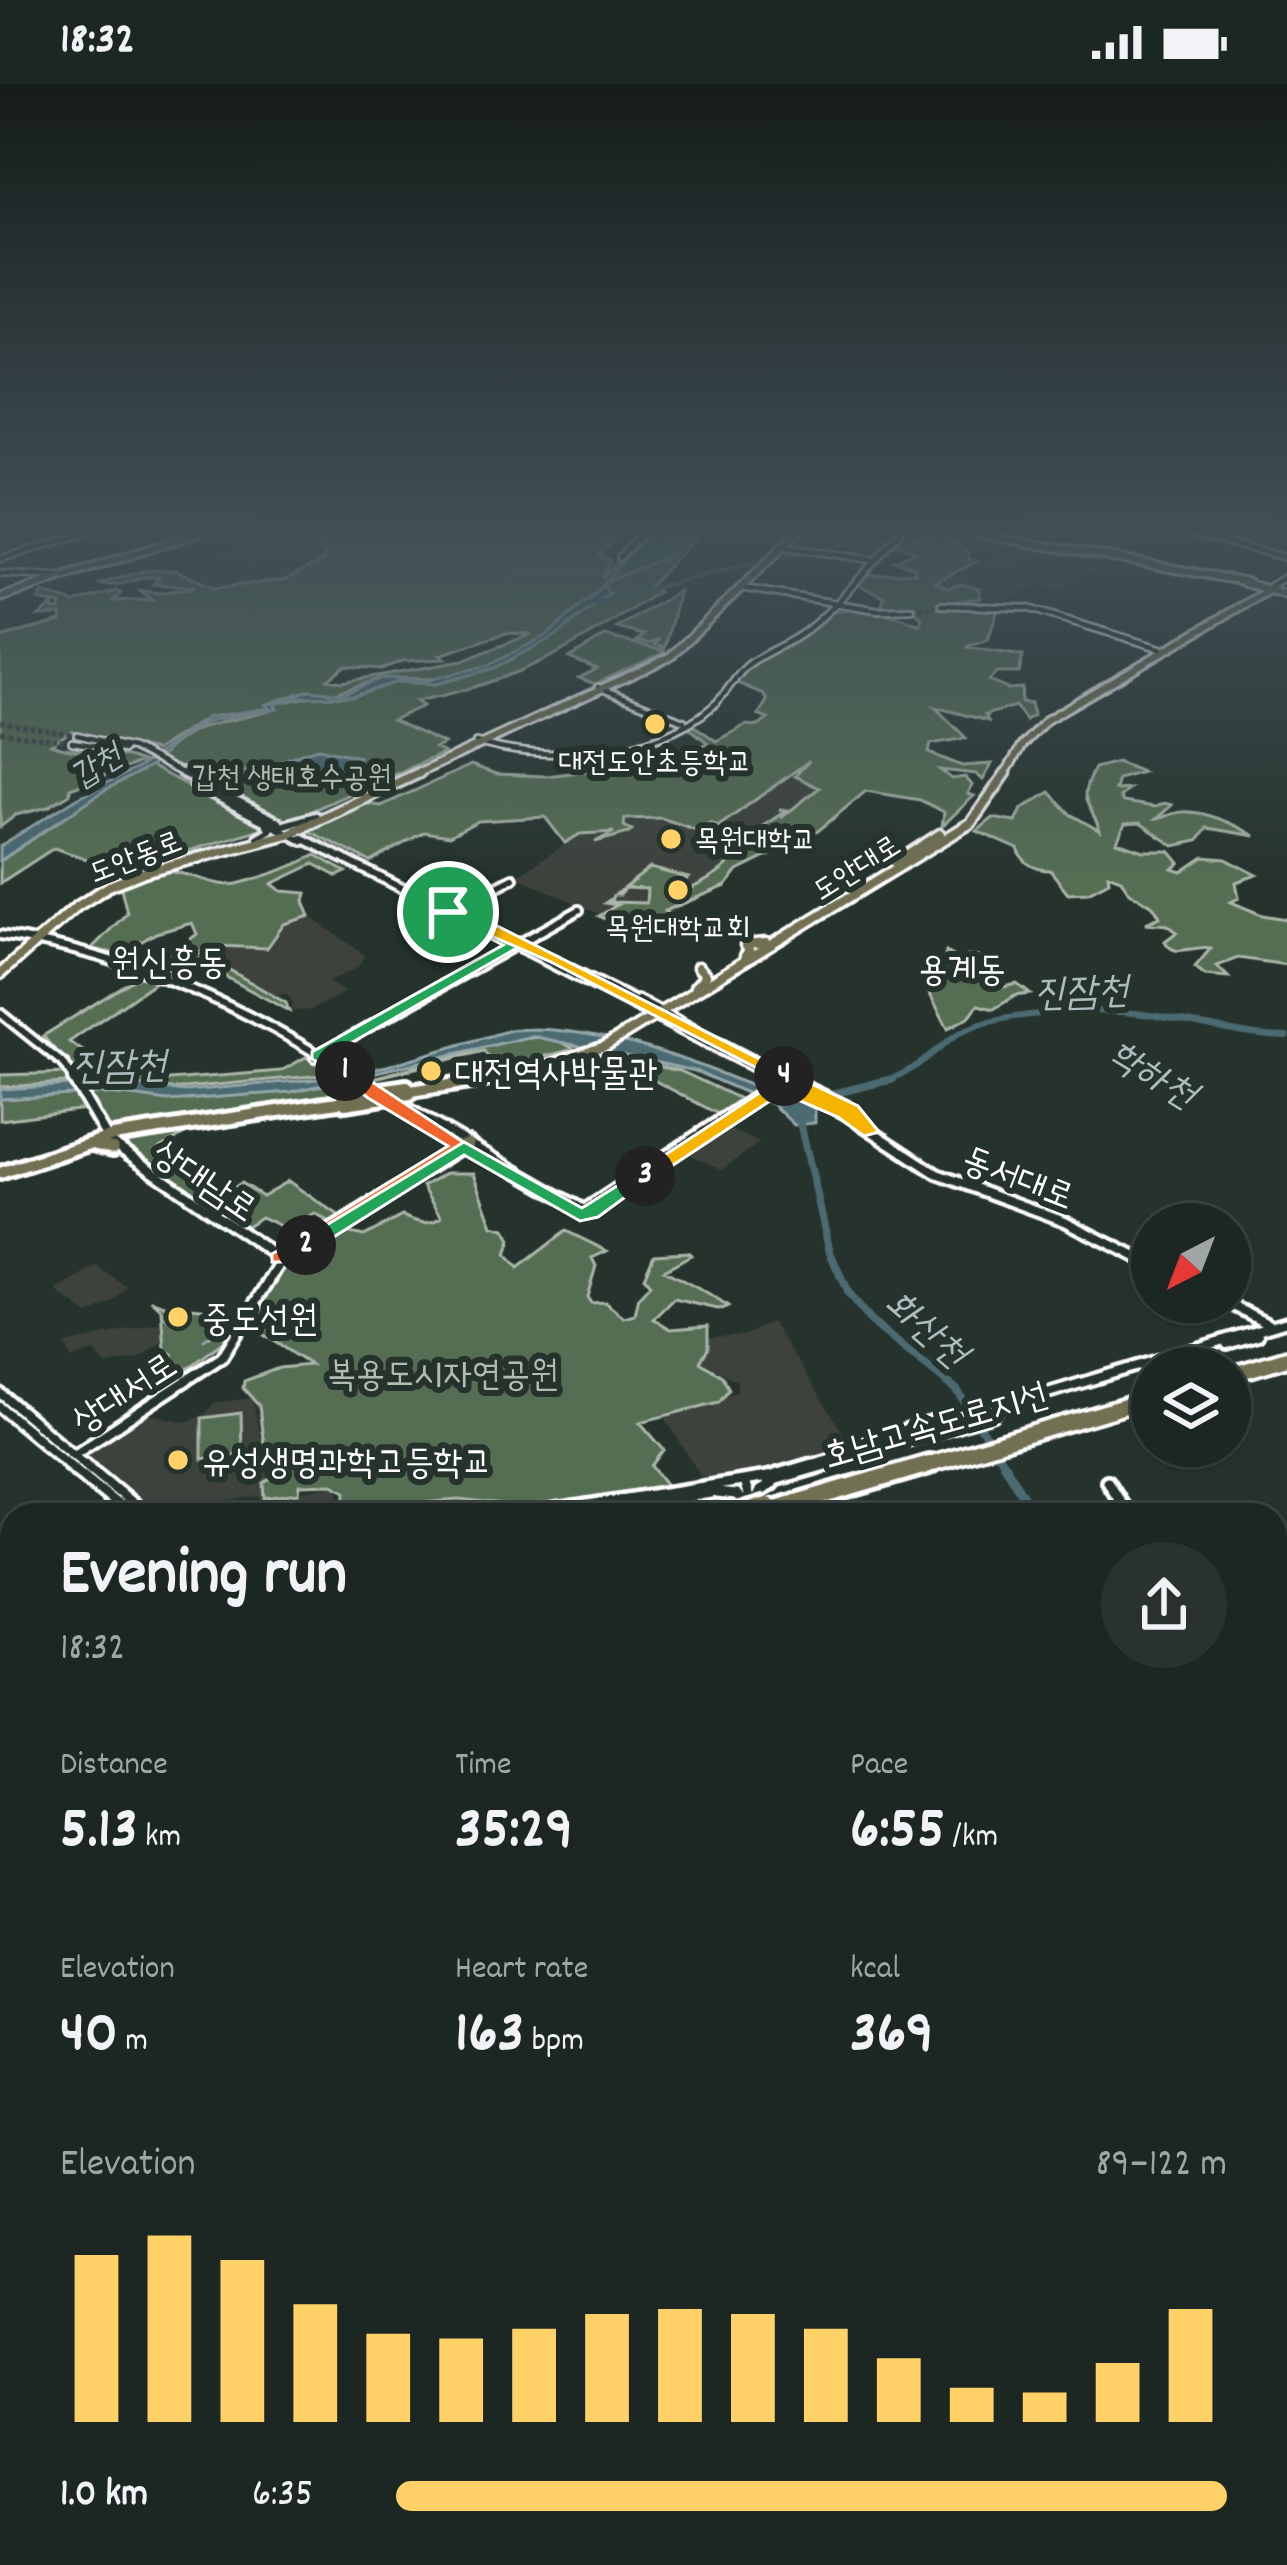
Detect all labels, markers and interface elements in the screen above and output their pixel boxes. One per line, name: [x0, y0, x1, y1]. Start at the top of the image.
text: 18:32: [60, 10, 135, 74]
marker: 대전도안초등학교: [642, 711, 668, 737]
water label: 갑천: [63, 733, 136, 803]
place label: 대전도안초등학교: [558, 744, 752, 787]
park label: 갑천 생태호수공원: [192, 759, 392, 802]
place label: 목원대학교: [695, 822, 816, 865]
street label: 도안동로: [84, 823, 189, 898]
marker: 목원대학교: [658, 826, 684, 852]
street label: 도안대로: [806, 827, 911, 915]
pin: [397, 861, 499, 963]
marker: 목원대학교회: [665, 877, 691, 903]
icon: arrive: [415, 879, 481, 945]
place label: 목원대학교회: [606, 910, 750, 953]
district label: 원신흥동: [111, 940, 227, 992]
district label: 용계동: [919, 947, 1005, 999]
water label: 진잠천: [1033, 966, 1133, 1025]
water label: 학하천: [1096, 1030, 1208, 1127]
water label: 진잠천: [72, 1041, 170, 1098]
pin: 1: [315, 1041, 375, 1101]
pin: 4: [754, 1046, 814, 1106]
text: 1: [341, 1047, 349, 1094]
place label: 대전역사박물관: [455, 1051, 658, 1103]
text: 4: [777, 1052, 791, 1099]
marker: 대전역사박물관: [418, 1058, 444, 1084]
street label: 상대남로: [140, 1130, 265, 1238]
street label: 동서대로: [953, 1137, 1080, 1227]
pin: 3: [615, 1146, 675, 1206]
text: 3: [638, 1152, 652, 1199]
north arrow: [1131, 1203, 1251, 1323]
map controls: [1131, 1203, 1251, 1467]
pin: 2: [276, 1215, 336, 1275]
text: 2: [299, 1221, 313, 1268]
water label: 화산천: [870, 1280, 980, 1386]
place label: 중도선원: [202, 1297, 318, 1349]
marker: 중도선원: [165, 1304, 191, 1330]
street label: 상대서로: [64, 1343, 189, 1449]
button: layers: [1131, 1347, 1251, 1467]
park label: 복용도시자연공원: [327, 1352, 559, 1404]
street label: 호남고속도로지선: [818, 1372, 1055, 1486]
place label: 유성생명과학고등학교: [202, 1440, 492, 1492]
marker: 유성생명과학고등학교: [165, 1447, 191, 1473]
text: Evening run: [60, 1531, 347, 1625]
button: share: [1101, 1542, 1227, 1668]
text: 18:32: [60, 1623, 125, 1678]
text: Distance: [60, 1743, 168, 1790]
text: Time: [455, 1743, 511, 1790]
text: Pace: [850, 1743, 908, 1790]
text: 5.13: [60, 1790, 138, 1876]
text: 35:29: [455, 1790, 573, 1876]
text: 6:55: [850, 1790, 945, 1876]
text: km: [138, 1815, 181, 1862]
text: /km: [945, 1815, 998, 1862]
text: Elevation: [60, 1947, 175, 1994]
text: Heart rate: [455, 1947, 588, 1994]
text: kcal: [850, 1947, 900, 1994]
text: 40: [60, 1994, 118, 2080]
text: 163: [455, 1994, 524, 2080]
text: 369: [850, 1994, 934, 2080]
text: m: [118, 2019, 148, 2066]
text: bpm: [524, 2019, 584, 2066]
text: Elevation: [60, 2139, 196, 2194]
text: 89–122 m: [1096, 2139, 1227, 2194]
text: 1.0 km: [60, 2469, 148, 2524]
text: 6:35: [252, 2469, 313, 2524]

